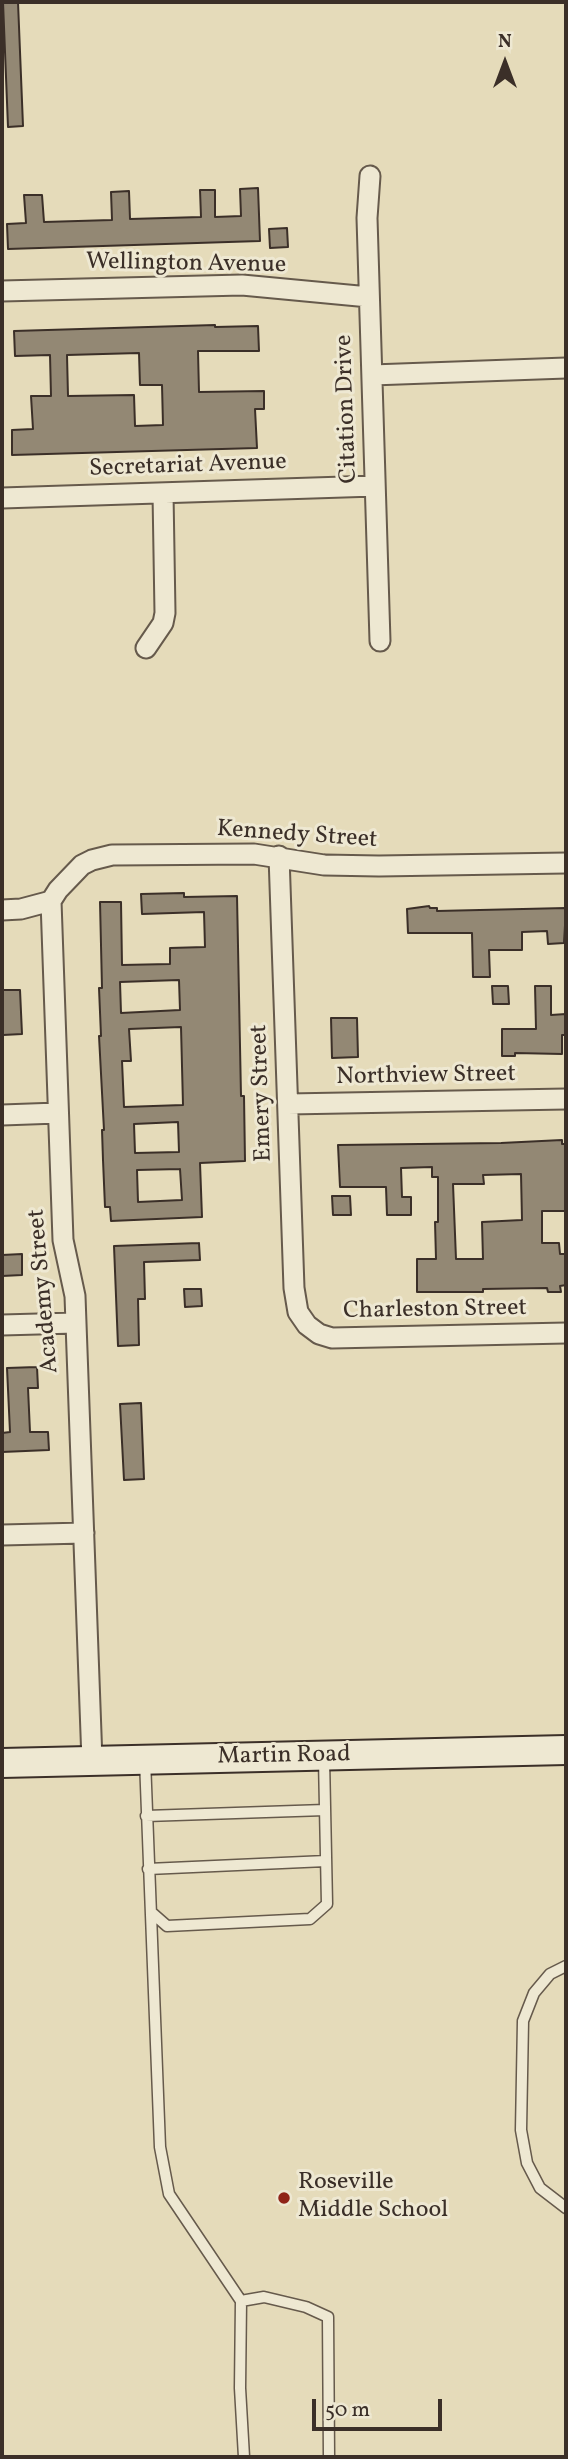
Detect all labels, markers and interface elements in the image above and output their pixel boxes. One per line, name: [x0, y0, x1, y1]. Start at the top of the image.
north arrow: [470, 28, 540, 98]
text: N: [498, 29, 512, 55]
street label: Wellington Avenue: [86, 249, 286, 281]
street label: Citation Drive: [331, 334, 365, 484]
street label: Secretariat Avenue: [89, 449, 287, 485]
street label: Kennedy Street: [216, 816, 378, 856]
street label: Emery Street: [246, 1024, 280, 1162]
street label: Northview Street: [336, 1061, 516, 1093]
street label: Academy Street: [23, 1208, 67, 1374]
street label: Charleston Street: [343, 1295, 527, 1327]
street label: Martin Road: [217, 1741, 351, 1773]
place label: Roseville Middle School: [298, 2170, 448, 2226]
marker: Roseville Middle School: [276, 2190, 292, 2206]
scale bar: [316, 2386, 446, 2430]
text: 50 m: [325, 2396, 370, 2425]

